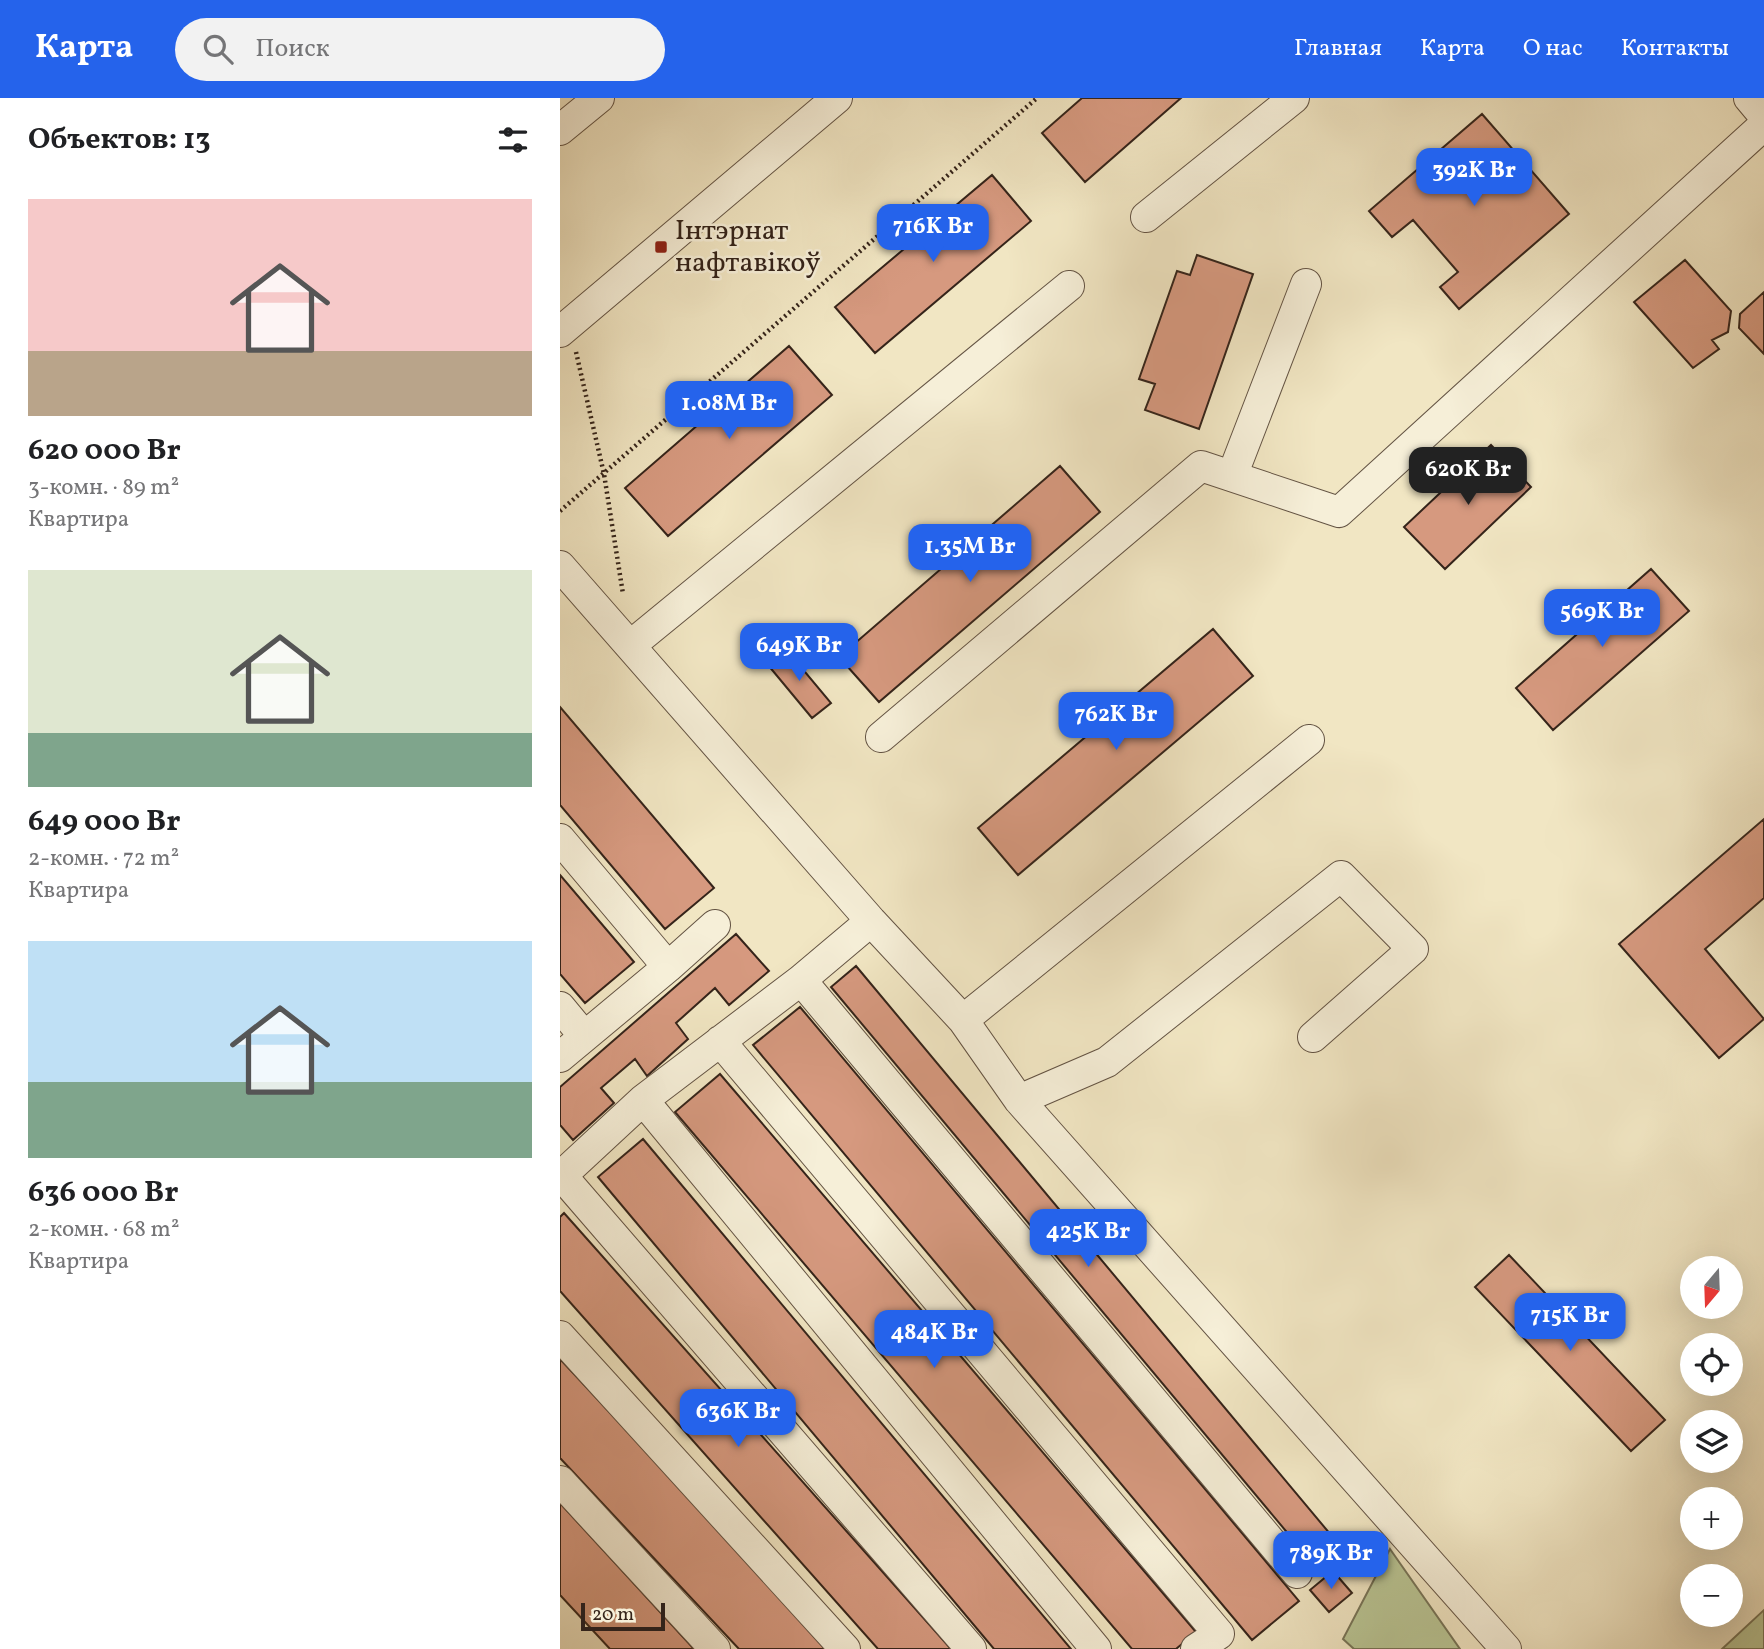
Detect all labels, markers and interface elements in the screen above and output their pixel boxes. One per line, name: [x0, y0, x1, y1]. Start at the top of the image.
search box: [175, 18, 665, 81]
text: Карта: [35, 26, 133, 72]
icon: search: [199, 30, 237, 68]
text: Поиск: [255, 31, 330, 67]
text: Главная: [1294, 32, 1382, 66]
text: Карта: [1420, 32, 1485, 66]
text: О нас: [1523, 32, 1583, 66]
text: Контакты: [1621, 32, 1729, 66]
text: Объектов: 13: [28, 119, 211, 161]
icon: filters: [494, 121, 532, 159]
pin: 392K Br: [1409, 148, 1539, 208]
text: 392K Br: [1432, 155, 1516, 187]
pin: 716K Br: [868, 204, 998, 264]
text: 716K Br: [893, 211, 973, 243]
place label: Інтэрнат нафтавікоў: [675, 212, 820, 283]
marker: Інтэрнат нафтавікоў: [653, 239, 669, 255]
icon: home: [217, 245, 343, 371]
pin: 1.08M Br: [657, 382, 801, 441]
text: 1.08M Br: [681, 388, 777, 420]
text: 620 000 Br: [28, 430, 181, 472]
pin: 620K Br: [1403, 448, 1533, 507]
text: 620K Br: [1425, 454, 1511, 486]
text: 3-комн. · 89 m²: [28, 472, 179, 504]
text: Квартира: [28, 504, 129, 536]
pin: 1.35M Br: [898, 524, 1042, 584]
text: 1.35M Br: [924, 531, 1016, 563]
pin: 569K Br: [1537, 589, 1667, 649]
text: 569K Br: [1560, 596, 1644, 628]
icon: home: [217, 616, 343, 742]
pin: 649K Br: [734, 624, 864, 683]
text: 649K Br: [756, 630, 842, 662]
pin: 762K Br: [1051, 692, 1181, 752]
text: 762K Br: [1075, 699, 1157, 731]
text: 649 000 Br: [28, 801, 180, 843]
text: 2-комн. · 72 m²: [28, 843, 179, 875]
text: Квартира: [28, 875, 129, 907]
icon: home: [217, 987, 343, 1113]
text: 636 000 Br: [28, 1172, 178, 1214]
pin: 425K Br: [1023, 1210, 1153, 1269]
text: 2-комн. · 68 m²: [28, 1214, 179, 1246]
text: 425K Br: [1046, 1216, 1130, 1248]
text: Квартира: [28, 1246, 129, 1278]
north arrow: [1680, 1256, 1743, 1320]
map controls: [1680, 1256, 1743, 1627]
pin: 715K Br: [1505, 1294, 1635, 1353]
text: 715K Br: [1531, 1300, 1609, 1332]
pin: 484K Br: [869, 1310, 999, 1370]
text: 484K Br: [890, 1317, 978, 1349]
button: locate: [1680, 1333, 1743, 1396]
pin: 636K Br: [673, 1390, 803, 1449]
text: 636K Br: [696, 1396, 780, 1428]
button: layers: [1680, 1410, 1743, 1473]
button: +: [1680, 1487, 1743, 1550]
pin: 789K Br: [1266, 1532, 1396, 1591]
text: 789K Br: [1289, 1538, 1373, 1570]
button: −: [1680, 1564, 1743, 1627]
scale bar: [581, 1600, 665, 1632]
text: 20 m: [592, 1602, 634, 1628]

